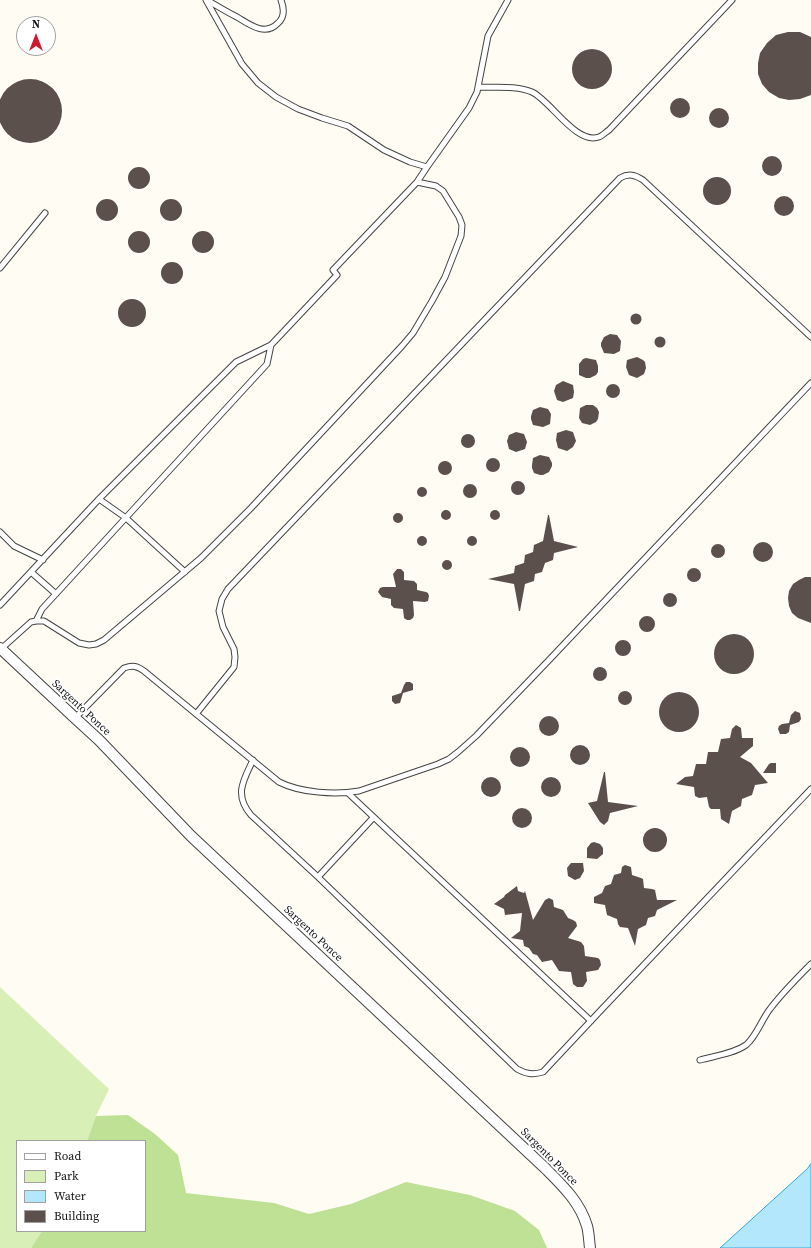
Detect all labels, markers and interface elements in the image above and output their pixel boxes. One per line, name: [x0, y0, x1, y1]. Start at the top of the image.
north arrow: [16, 16, 56, 56]
text: N: [32, 17, 40, 32]
street label: Sargento Ponce: [49, 677, 113, 739]
street label: Sargento Ponce: [281, 903, 345, 965]
street label: Sargento Ponce: [518, 1126, 580, 1188]
legend: [16, 1140, 146, 1232]
text: Road: [54, 1148, 81, 1164]
text: Park: [54, 1168, 79, 1184]
text: Water: [54, 1188, 86, 1204]
text: Building: [54, 1208, 99, 1224]

